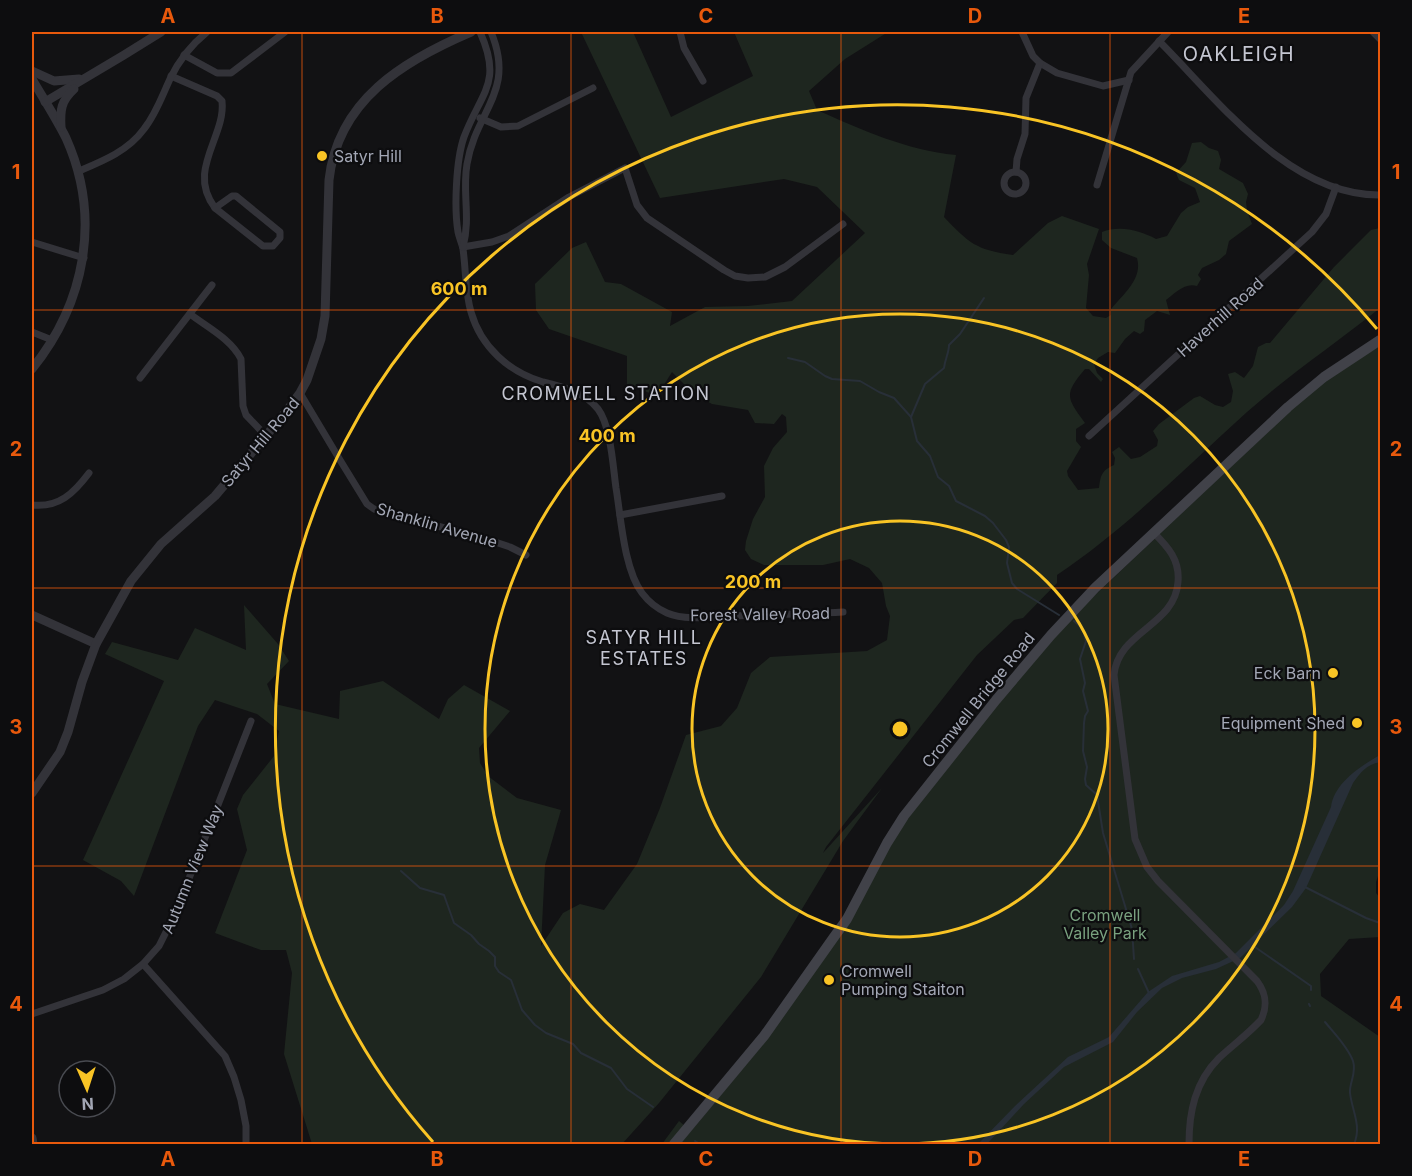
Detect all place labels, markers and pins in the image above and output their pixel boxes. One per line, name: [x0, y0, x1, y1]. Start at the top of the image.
place label: Satyr Hill: [334, 146, 402, 166]
marker: Satyr Hill: [315, 149, 329, 163]
place label: Eck Barn: [1254, 663, 1321, 683]
marker: Eck Barn: [1326, 666, 1340, 680]
place label: Equipment Shed: [1221, 713, 1345, 733]
marker: Equipment Shed: [1350, 716, 1364, 730]
centre of rings: [890, 719, 910, 739]
place label: Cromwell Pumping Staiton: [841, 961, 965, 999]
marker: Cromwell Pumping Staiton: [822, 973, 836, 987]

